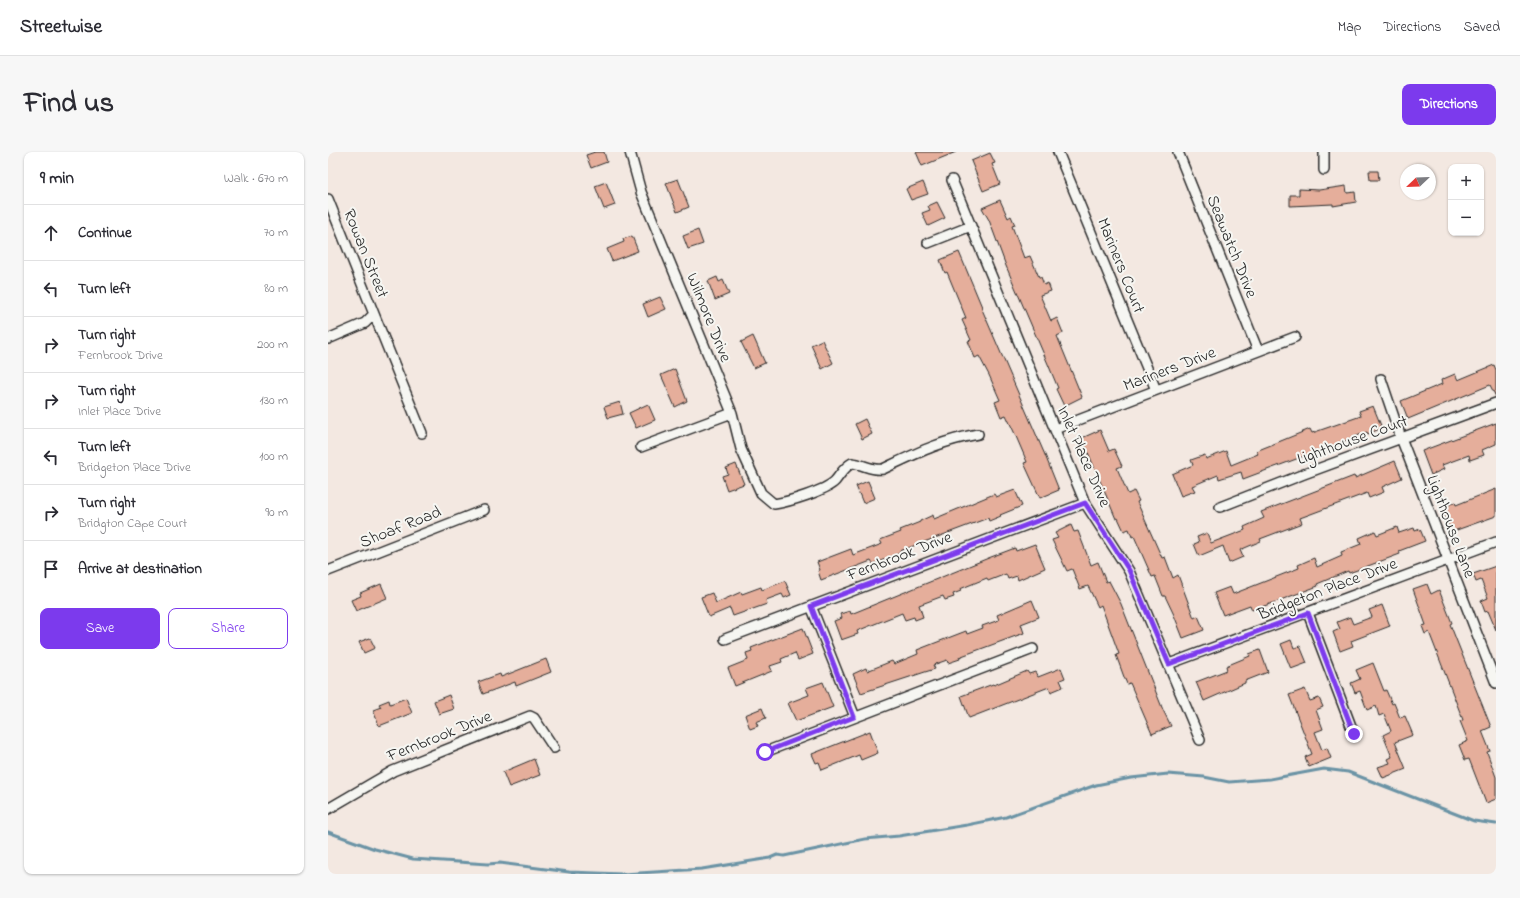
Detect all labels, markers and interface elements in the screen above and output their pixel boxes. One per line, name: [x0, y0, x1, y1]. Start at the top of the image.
text: Streetwise: [20, 14, 102, 41]
text: Map: [1338, 17, 1361, 38]
text: Directions: [1383, 17, 1441, 38]
text: Saved: [1463, 17, 1500, 38]
text: Find us: [24, 84, 114, 125]
button: Directions: [1402, 84, 1496, 125]
north arrow: [1400, 164, 1436, 200]
map controls: [1448, 164, 1484, 236]
button: +: [1448, 164, 1484, 200]
text: 9 min: [40, 166, 74, 191]
text: Walk · 670 m: [224, 169, 288, 188]
street label: Seawatch Drive: [1200, 191, 1264, 302]
button: −: [1448, 200, 1484, 236]
street label: Rowan Street: [336, 205, 395, 302]
street label: Mariners Court: [1090, 214, 1151, 317]
icon: ahead: [40, 222, 62, 244]
text: Continue: [78, 222, 132, 244]
text: 70 m: [264, 223, 288, 242]
street label: Wilmore Drive: [679, 269, 738, 366]
icon: left: [40, 278, 62, 300]
text: Turn left: [78, 278, 131, 300]
text: 80 m: [264, 279, 288, 298]
text: Turn right: [78, 324, 136, 346]
icon: right: [40, 334, 62, 356]
text: 200 m: [257, 335, 288, 354]
street label: Mariners Drive: [1120, 340, 1220, 399]
text: Fernbrook Drive: [78, 346, 163, 365]
text: Turn right: [78, 380, 136, 402]
icon: right: [40, 390, 62, 412]
text: 130 m: [260, 391, 288, 410]
text: Inlet Place Drive: [78, 402, 161, 421]
street label: Inlet Place Drive: [1050, 402, 1117, 512]
street label: Lighthouse Court: [1294, 409, 1412, 474]
text: Turn left: [78, 436, 131, 458]
icon: left: [40, 446, 62, 468]
text: 100 m: [259, 447, 288, 466]
text: Bridgeton Place Drive: [78, 458, 191, 477]
street label: Lighthouse Lane: [1418, 471, 1482, 583]
text: Turn right: [78, 492, 136, 514]
street label: Shoaf Road: [356, 500, 446, 555]
icon: right: [40, 502, 62, 524]
text: 90 m: [265, 503, 288, 522]
text: Bridgton Cape Court: [78, 514, 187, 533]
street label: Fernbrook Drive: [842, 525, 956, 588]
street label: Bridgeton Place Drive: [1253, 551, 1402, 630]
icon: arrive: [40, 558, 62, 580]
text: Arrive at destination: [78, 558, 202, 580]
button: Save: [40, 608, 160, 649]
button: Share: [168, 608, 288, 649]
street label: Fernbrook Drive: [383, 704, 496, 769]
route end: [1345, 725, 1363, 743]
route start: [756, 743, 774, 761]

